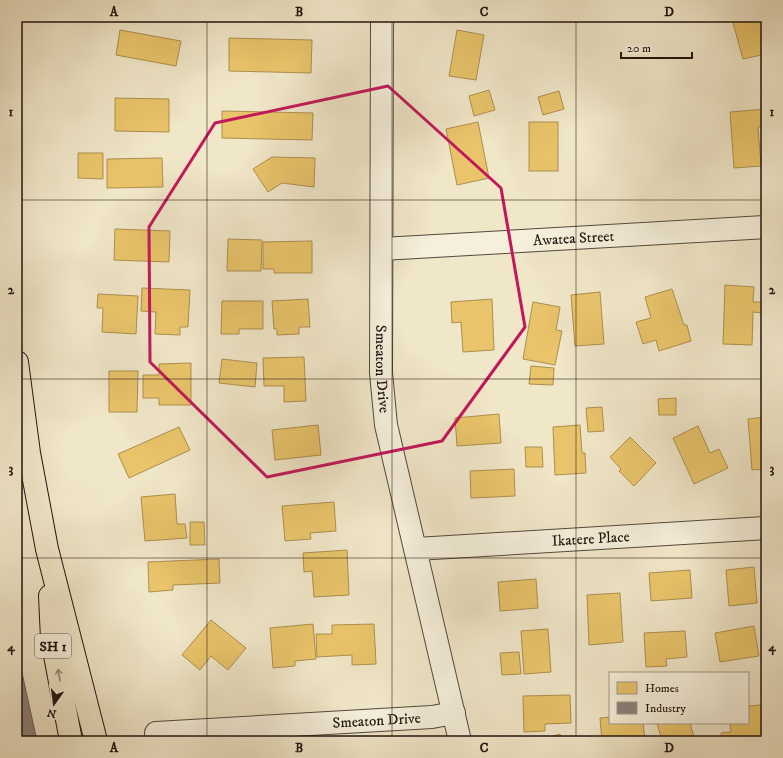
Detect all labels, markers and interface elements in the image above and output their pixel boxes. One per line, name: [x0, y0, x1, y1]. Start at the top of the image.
text: A: [109, 4, 119, 20]
text: B: [295, 4, 303, 20]
text: C: [480, 4, 489, 20]
text: D: [664, 4, 674, 20]
scale bar: [621, 34, 692, 60]
text: 20 m: [627, 41, 651, 56]
text: 1: [9, 104, 14, 120]
text: 1: [770, 104, 775, 120]
street label: Awatea Street: [533, 227, 615, 250]
text: 2: [8, 282, 15, 298]
text: 2: [769, 282, 776, 298]
street label: Smeaton Drive: [371, 325, 394, 414]
text: 3: [9, 461, 14, 477]
text: 3: [770, 461, 775, 477]
street label: Ikatere Place: [551, 527, 630, 551]
road number: SH 1: [35, 634, 71, 658]
text: 4: [6, 639, 15, 656]
text: 4: [767, 639, 776, 656]
one-way arrow: [54, 669, 62, 682]
legend: [609, 672, 749, 724]
text: Homes: [645, 681, 679, 696]
north arrow: [34, 684, 74, 724]
text: Industry: [645, 701, 686, 716]
text: N: [46, 705, 58, 721]
street label: Smeaton Drive: [332, 709, 421, 733]
text: A: [109, 740, 119, 756]
text: B: [295, 740, 303, 756]
text: C: [480, 740, 489, 756]
text: D: [664, 740, 674, 756]

